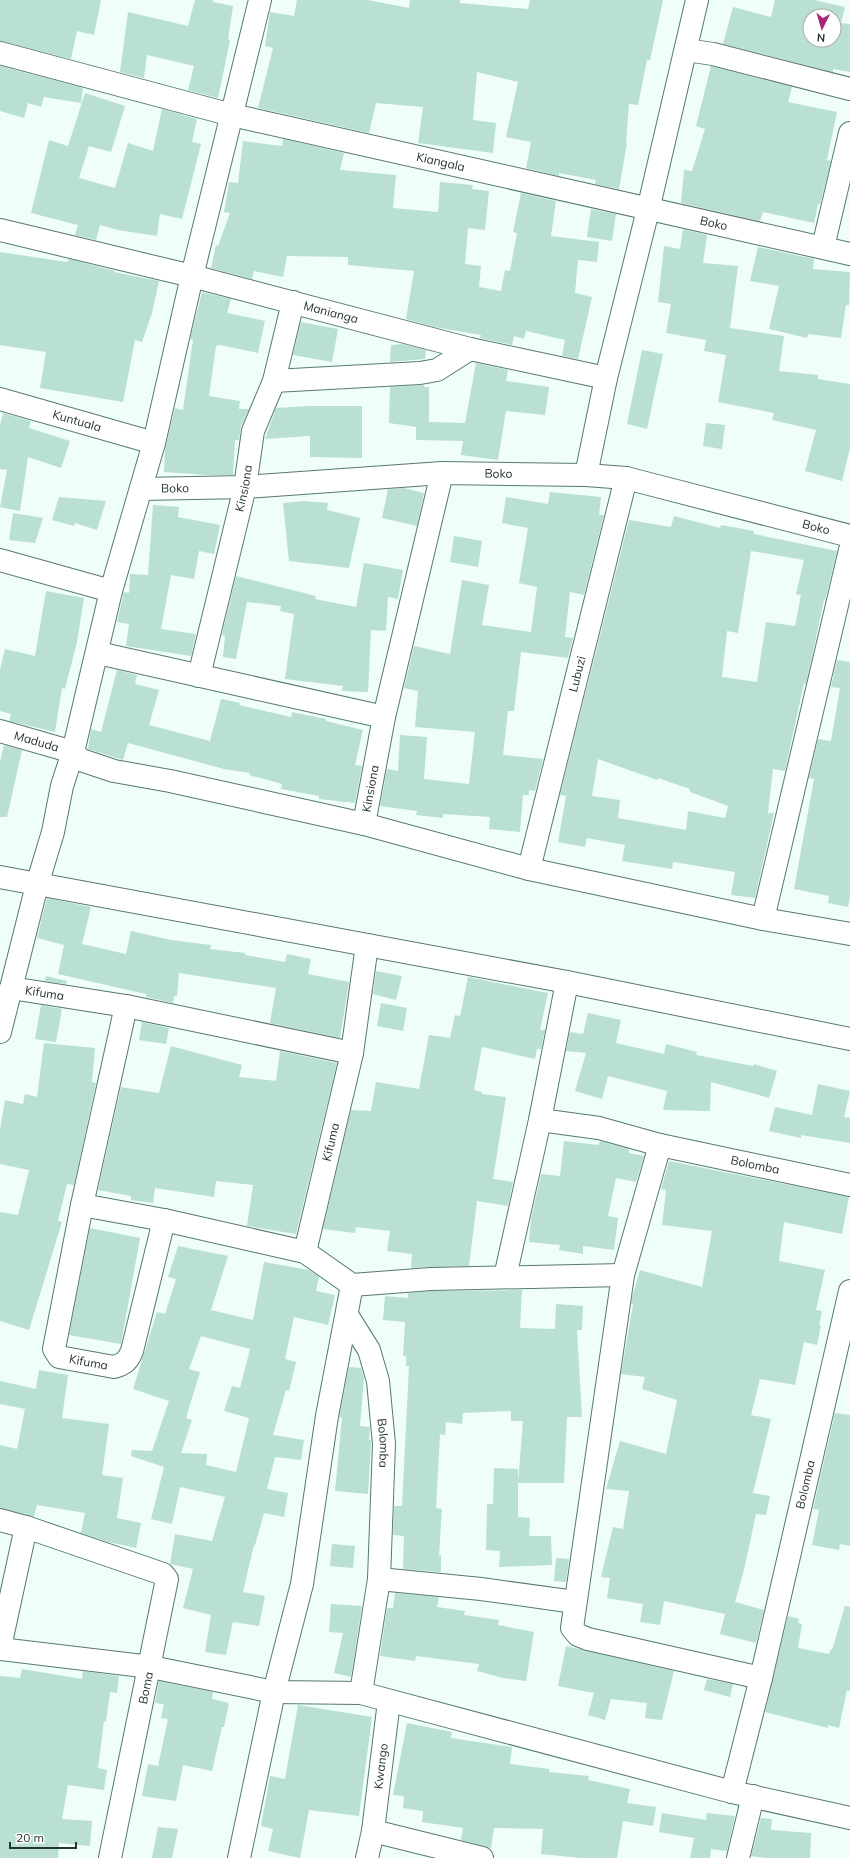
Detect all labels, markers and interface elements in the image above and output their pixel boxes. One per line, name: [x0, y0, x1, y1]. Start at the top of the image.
north arrow: [802, 8, 842, 48]
text: N: [816, 31, 826, 45]
street label: Kiangala: [415, 149, 466, 174]
street label: Boko: [699, 213, 729, 233]
street label: Manianga: [302, 298, 360, 326]
street label: Kuntuala: [51, 406, 103, 435]
street label: Kinsiona: [231, 464, 255, 513]
street label: Boko: [484, 466, 513, 481]
street label: Boko: [161, 480, 189, 496]
street label: Boko: [801, 516, 832, 538]
street label: Lubuzi: [565, 654, 589, 693]
street label: Maduda: [12, 727, 61, 755]
street label: Kinsiona: [358, 764, 382, 813]
street label: Kifuma: [24, 982, 65, 1003]
street label: Kifuma: [319, 1121, 342, 1163]
street label: Bolomba: [729, 1152, 781, 1177]
street label: Kifuma: [68, 1351, 109, 1373]
street label: Bolomba: [375, 1418, 392, 1468]
street label: Bolomba: [792, 1459, 818, 1510]
street label: Boma: [135, 1670, 156, 1705]
street label: Kwango: [370, 1742, 391, 1790]
scale bar: [10, 1824, 76, 1850]
text: 20 m: [16, 1830, 44, 1845]

